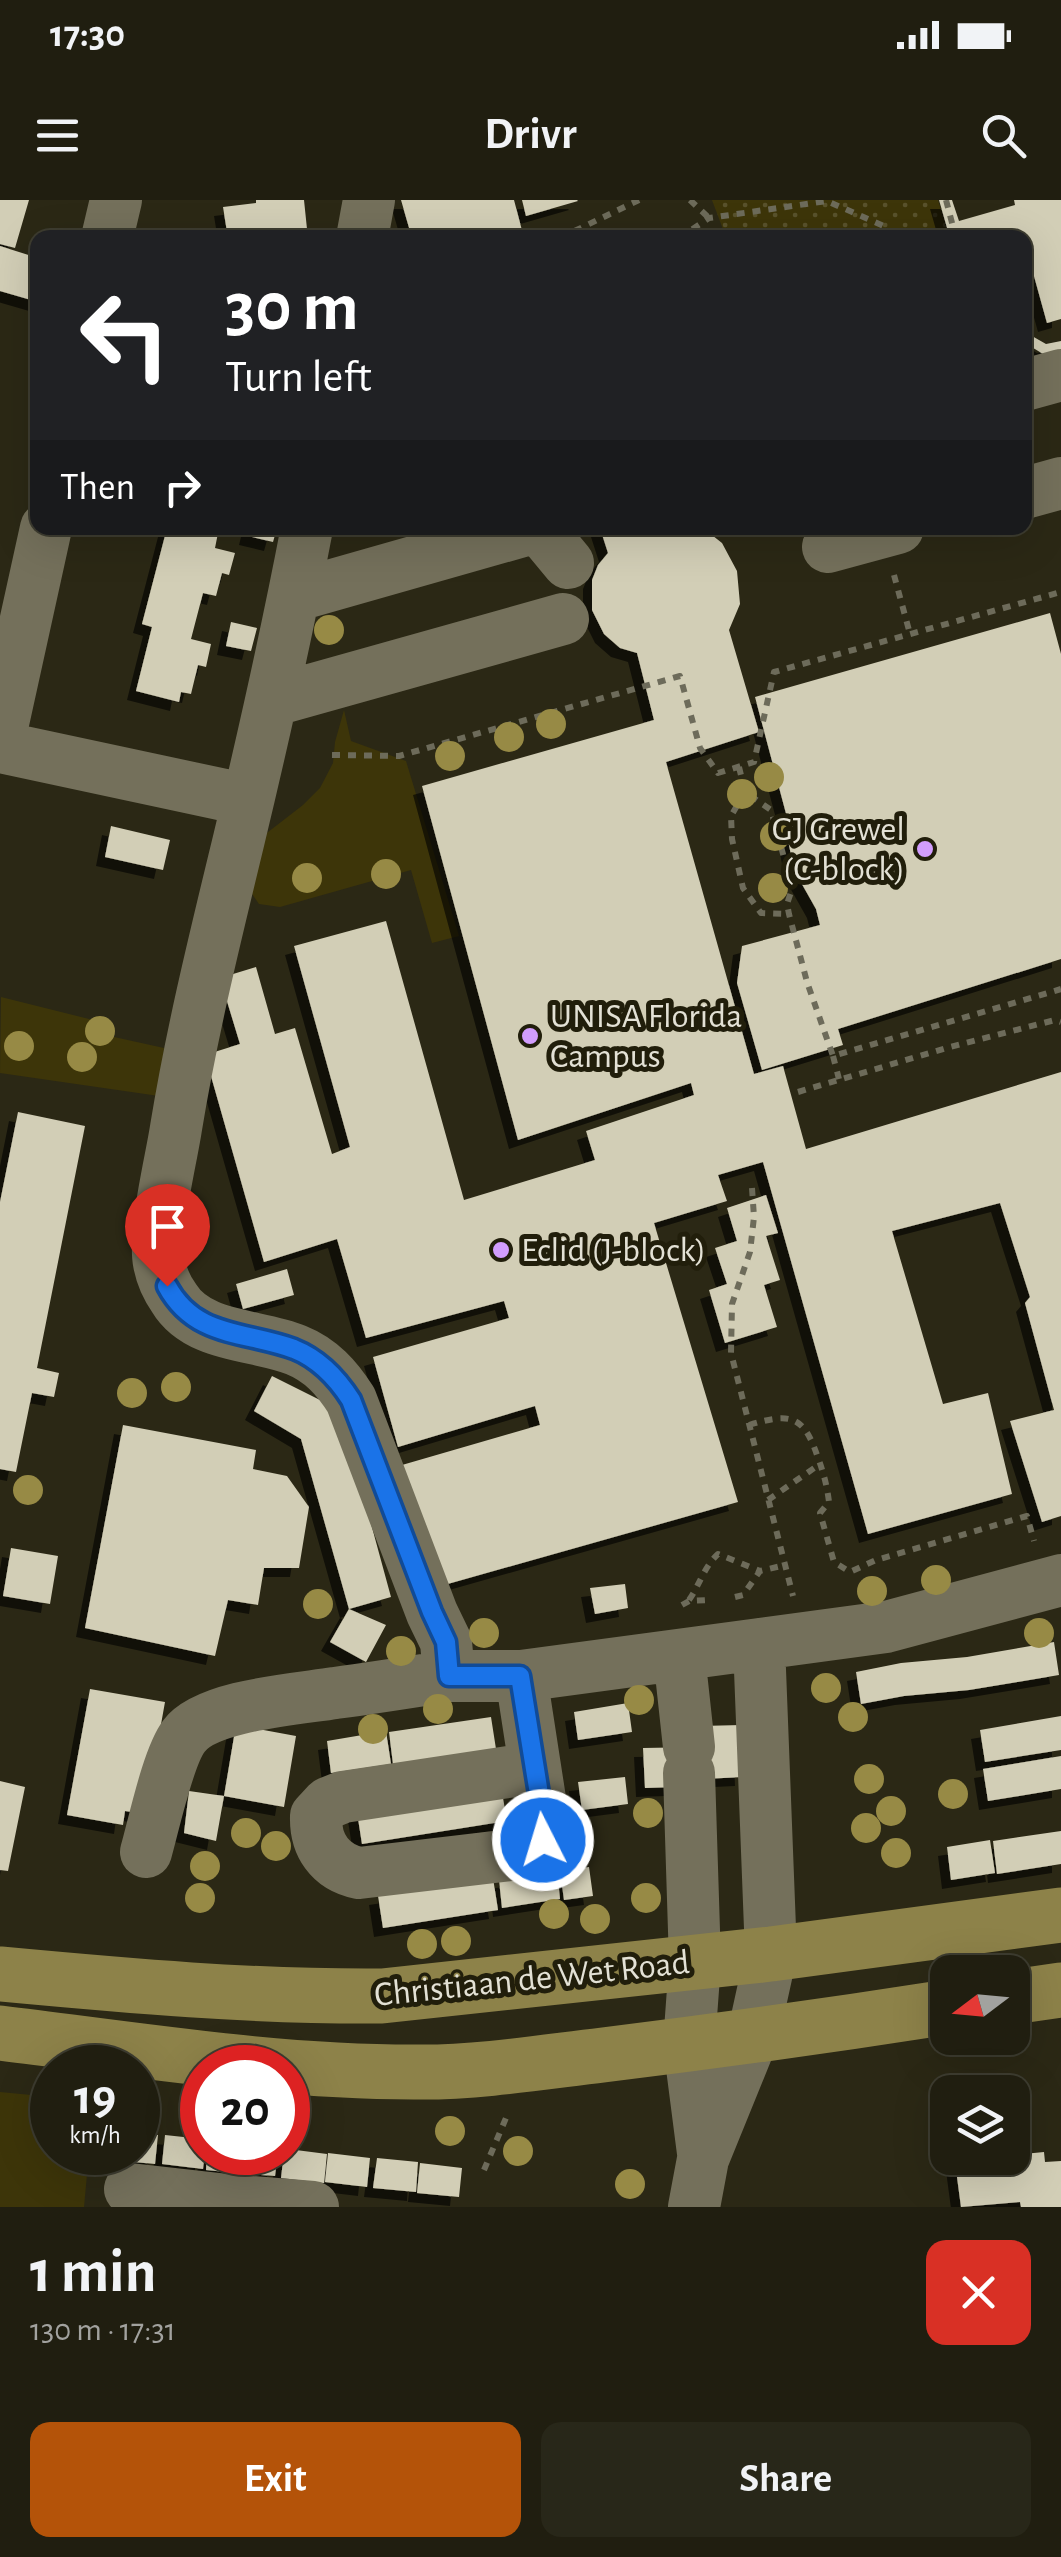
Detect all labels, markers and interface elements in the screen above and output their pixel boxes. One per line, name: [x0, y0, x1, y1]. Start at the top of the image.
text: 17:30: [50, 16, 125, 54]
icon: menu: [30, 108, 85, 163]
icon: search: [976, 108, 1031, 163]
text: Drivr: [484, 112, 577, 157]
icon: left: [60, 270, 190, 400]
text: 30 m: [225, 273, 359, 343]
text: Turn left: [225, 355, 372, 400]
icon: right: [155, 460, 210, 515]
text: Then: [60, 469, 135, 507]
place label: GJ Grewel (C-block): [772, 812, 905, 887]
marker: GJ Grewel (C-block): [914, 838, 936, 860]
place label: UNISA Florida Campus: [550, 999, 742, 1074]
marker: UNISA Florida Campus: [519, 1025, 541, 1047]
pin: [125, 1184, 210, 1287]
icon: arrive: [140, 1199, 195, 1254]
place label: Eclid (J-block): [521, 1233, 706, 1268]
marker: Eclid (J-block): [490, 1239, 512, 1261]
position arrow: [491, 1788, 595, 1892]
street label: Christiaan de Wet Road: [373, 1945, 691, 2013]
north arrow: [930, 1955, 1030, 2055]
map controls: [930, 1955, 1030, 2175]
speed limit sign: 20: [180, 2045, 310, 2175]
text: 19: [74, 2073, 116, 2123]
button: layers: [930, 2075, 1030, 2175]
text: km/h: [69, 2123, 121, 2148]
button: close: [926, 2240, 1031, 2345]
text: 1 min: [30, 2243, 156, 2303]
text: 130 m · 17:31: [30, 2314, 176, 2346]
button: Exit: [30, 2422, 521, 2537]
button: Share: [541, 2422, 1031, 2537]

